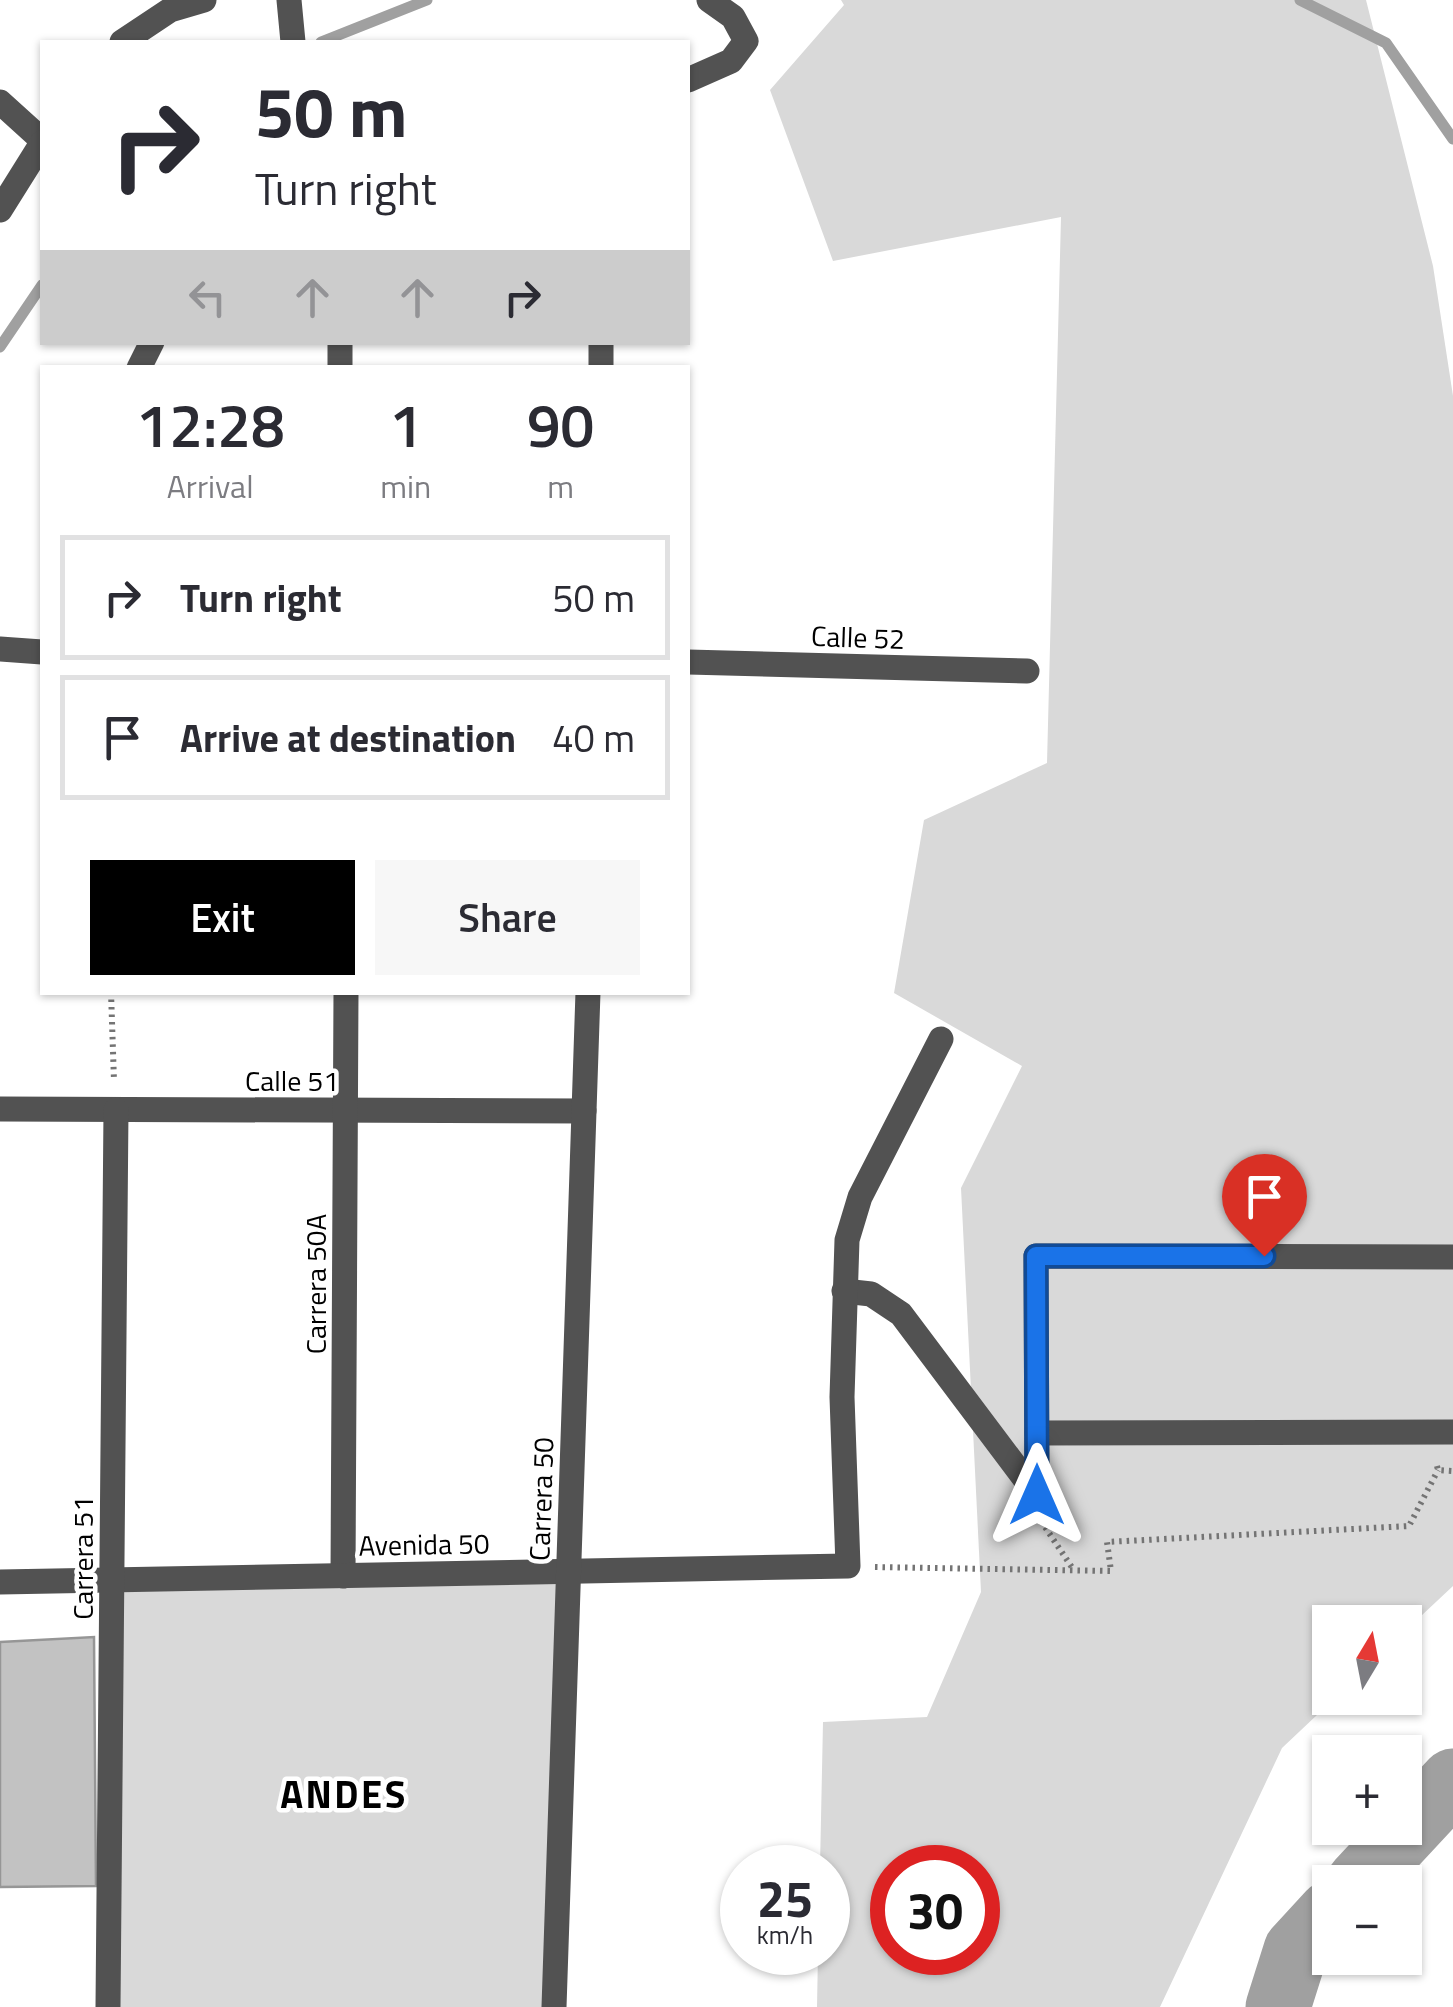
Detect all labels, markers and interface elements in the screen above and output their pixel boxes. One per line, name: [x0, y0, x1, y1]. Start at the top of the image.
text: 50 m: [255, 58, 408, 164]
icon: right: [90, 80, 220, 210]
text: Turn right: [255, 154, 437, 222]
icon: left: [180, 270, 235, 325]
icon: ahead: [285, 270, 340, 325]
icon: ahead: [390, 270, 445, 325]
icon: right: [495, 270, 550, 325]
text: 12:28: [136, 379, 285, 470]
text: 1: [389, 379, 423, 470]
text: 90: [527, 379, 594, 470]
text: Arrival: [167, 462, 254, 510]
text: min: [380, 462, 431, 510]
text: m: [547, 462, 574, 510]
text: Turn right: [180, 569, 342, 627]
text: 50 m: [552, 569, 635, 627]
icon: right: [95, 570, 150, 625]
street label: Calle 52: [810, 614, 906, 660]
text: Arrive at destination: [180, 709, 516, 767]
text: 40 m: [552, 709, 635, 767]
icon: arrive: [95, 710, 150, 765]
button: Exit: [90, 860, 355, 975]
button: Share: [375, 860, 640, 975]
street label: Calle 51: [245, 1059, 339, 1102]
pin: [1222, 1154, 1307, 1257]
icon: arrive: [1237, 1169, 1292, 1224]
street label: Carrera 50A: [294, 1213, 337, 1354]
street label: Carrera 50: [517, 1436, 565, 1562]
position arrow: [985, 1443, 1089, 1547]
street label: Carrera 51: [61, 1496, 104, 1620]
street label: Avenida 50: [358, 1521, 490, 1567]
north arrow: [1312, 1605, 1422, 1715]
map controls: [1312, 1605, 1422, 1975]
button: +: [1312, 1735, 1422, 1845]
district label: ANDES: [280, 1765, 408, 1823]
speed limit sign: 30: [870, 1845, 1000, 1975]
text: 25: [757, 1860, 813, 1936]
button: −: [1312, 1865, 1422, 1975]
text: km/h: [757, 1916, 813, 1954]

